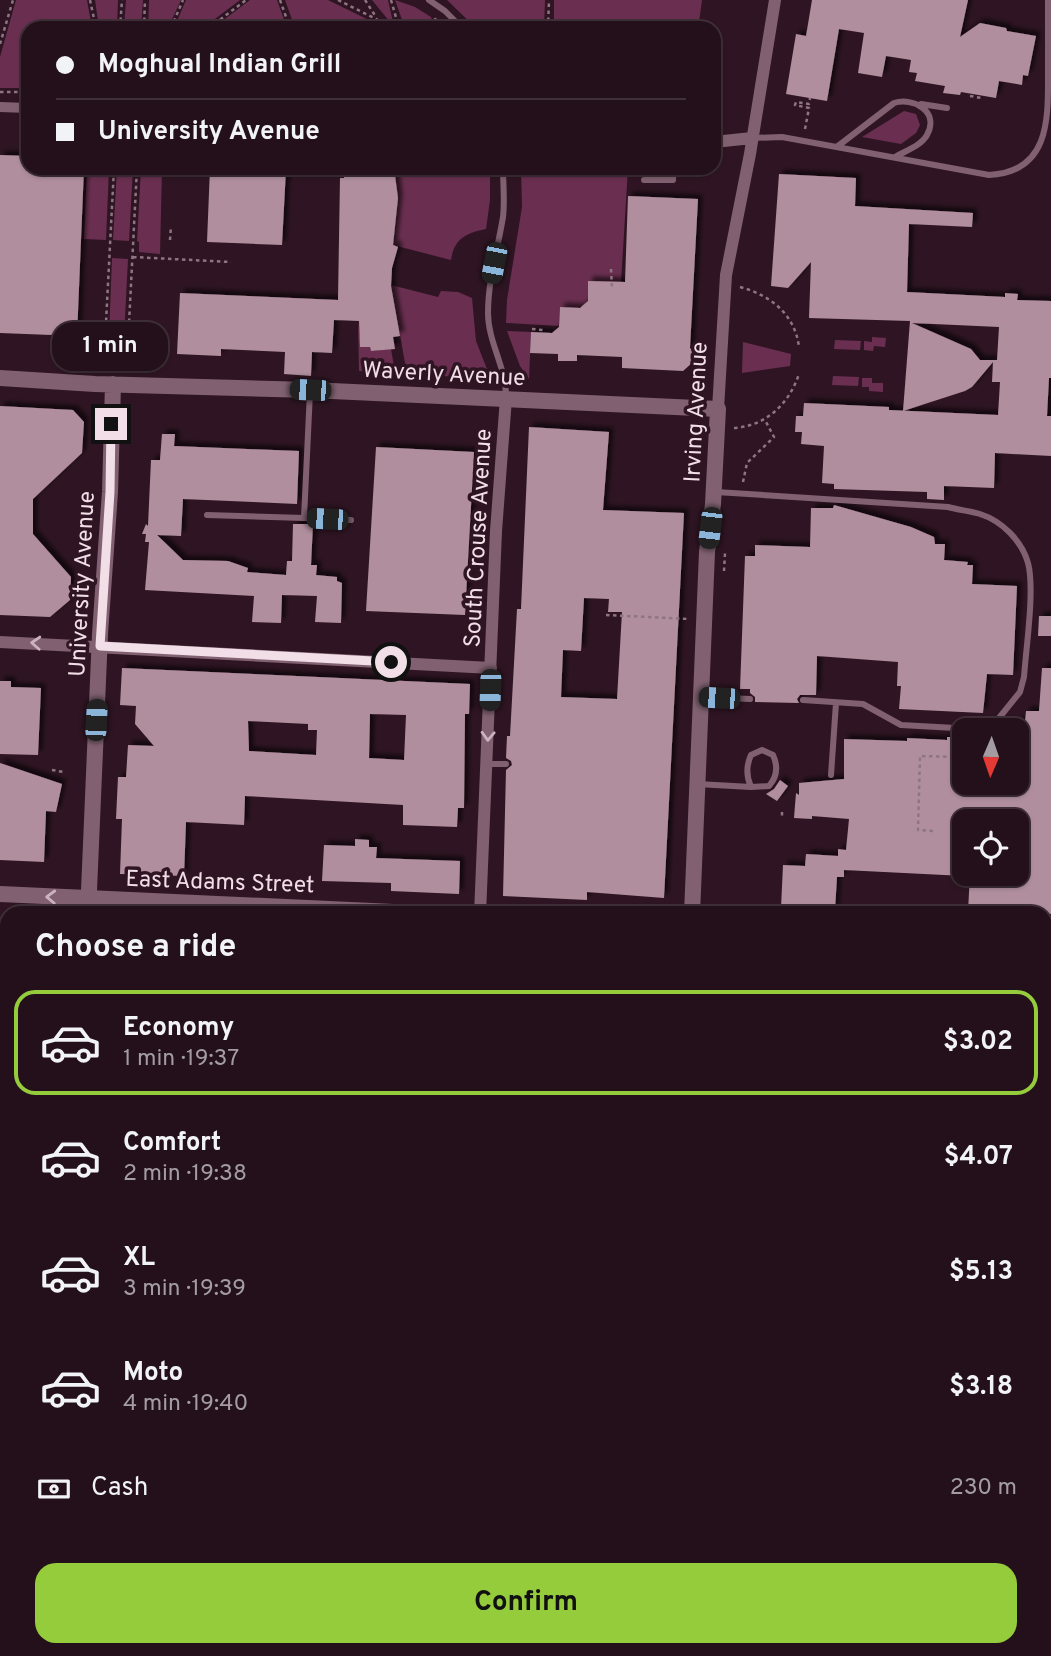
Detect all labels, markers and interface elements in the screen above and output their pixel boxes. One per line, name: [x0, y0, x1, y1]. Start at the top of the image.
text: Moghual Indian Grill: [98, 49, 341, 82]
text: University Avenue: [98, 116, 320, 149]
car: [480, 240, 509, 286]
callout: 1 min: [53, 322, 169, 372]
text: 1 min: [82, 332, 138, 361]
street label: Irving Avenue: [679, 341, 716, 483]
street label: Waverly Avenue: [361, 357, 526, 394]
car: [289, 379, 332, 401]
route end: [95, 408, 127, 440]
street label: South Crouse Avenue: [459, 428, 500, 648]
street label: University Avenue: [64, 490, 103, 678]
car: [698, 506, 723, 550]
car: [306, 507, 349, 531]
one-way arrow: [30, 636, 41, 651]
route start: [375, 646, 407, 678]
car: [479, 669, 502, 711]
car: [698, 686, 741, 710]
car: [85, 698, 108, 742]
north arrow: [952, 718, 1029, 794]
map controls: [952, 718, 1029, 886]
one-way arrow: [481, 730, 496, 741]
button: locate: [952, 809, 1029, 886]
street label: East Adams Street: [125, 866, 315, 901]
one-way arrow: [45, 889, 56, 904]
text: Choose a ride: [35, 928, 236, 968]
icon: car: [39, 1011, 102, 1074]
text: Economy: [123, 1012, 234, 1045]
text: $3.02: [943, 1026, 1013, 1059]
text: 1 min · 19:37: [123, 1045, 239, 1074]
icon: car: [39, 1126, 102, 1189]
text: Comfort: [123, 1127, 221, 1160]
text: $4.07: [944, 1141, 1013, 1174]
text: 2 min · 19:38: [123, 1160, 247, 1189]
icon: car: [39, 1241, 102, 1304]
text: XL: [123, 1242, 155, 1275]
text: $5.13: [949, 1256, 1013, 1289]
text: 3 min · 19:39: [123, 1275, 246, 1304]
icon: car: [39, 1356, 102, 1419]
text: Moto: [123, 1357, 183, 1390]
text: $3.18: [949, 1371, 1013, 1404]
text: 4 min · 19:40: [123, 1390, 248, 1419]
icon: cash: [35, 1470, 73, 1508]
text: Cash: [91, 1472, 148, 1505]
text: 230 m: [950, 1474, 1017, 1503]
button: Confirm: [35, 1563, 1017, 1643]

